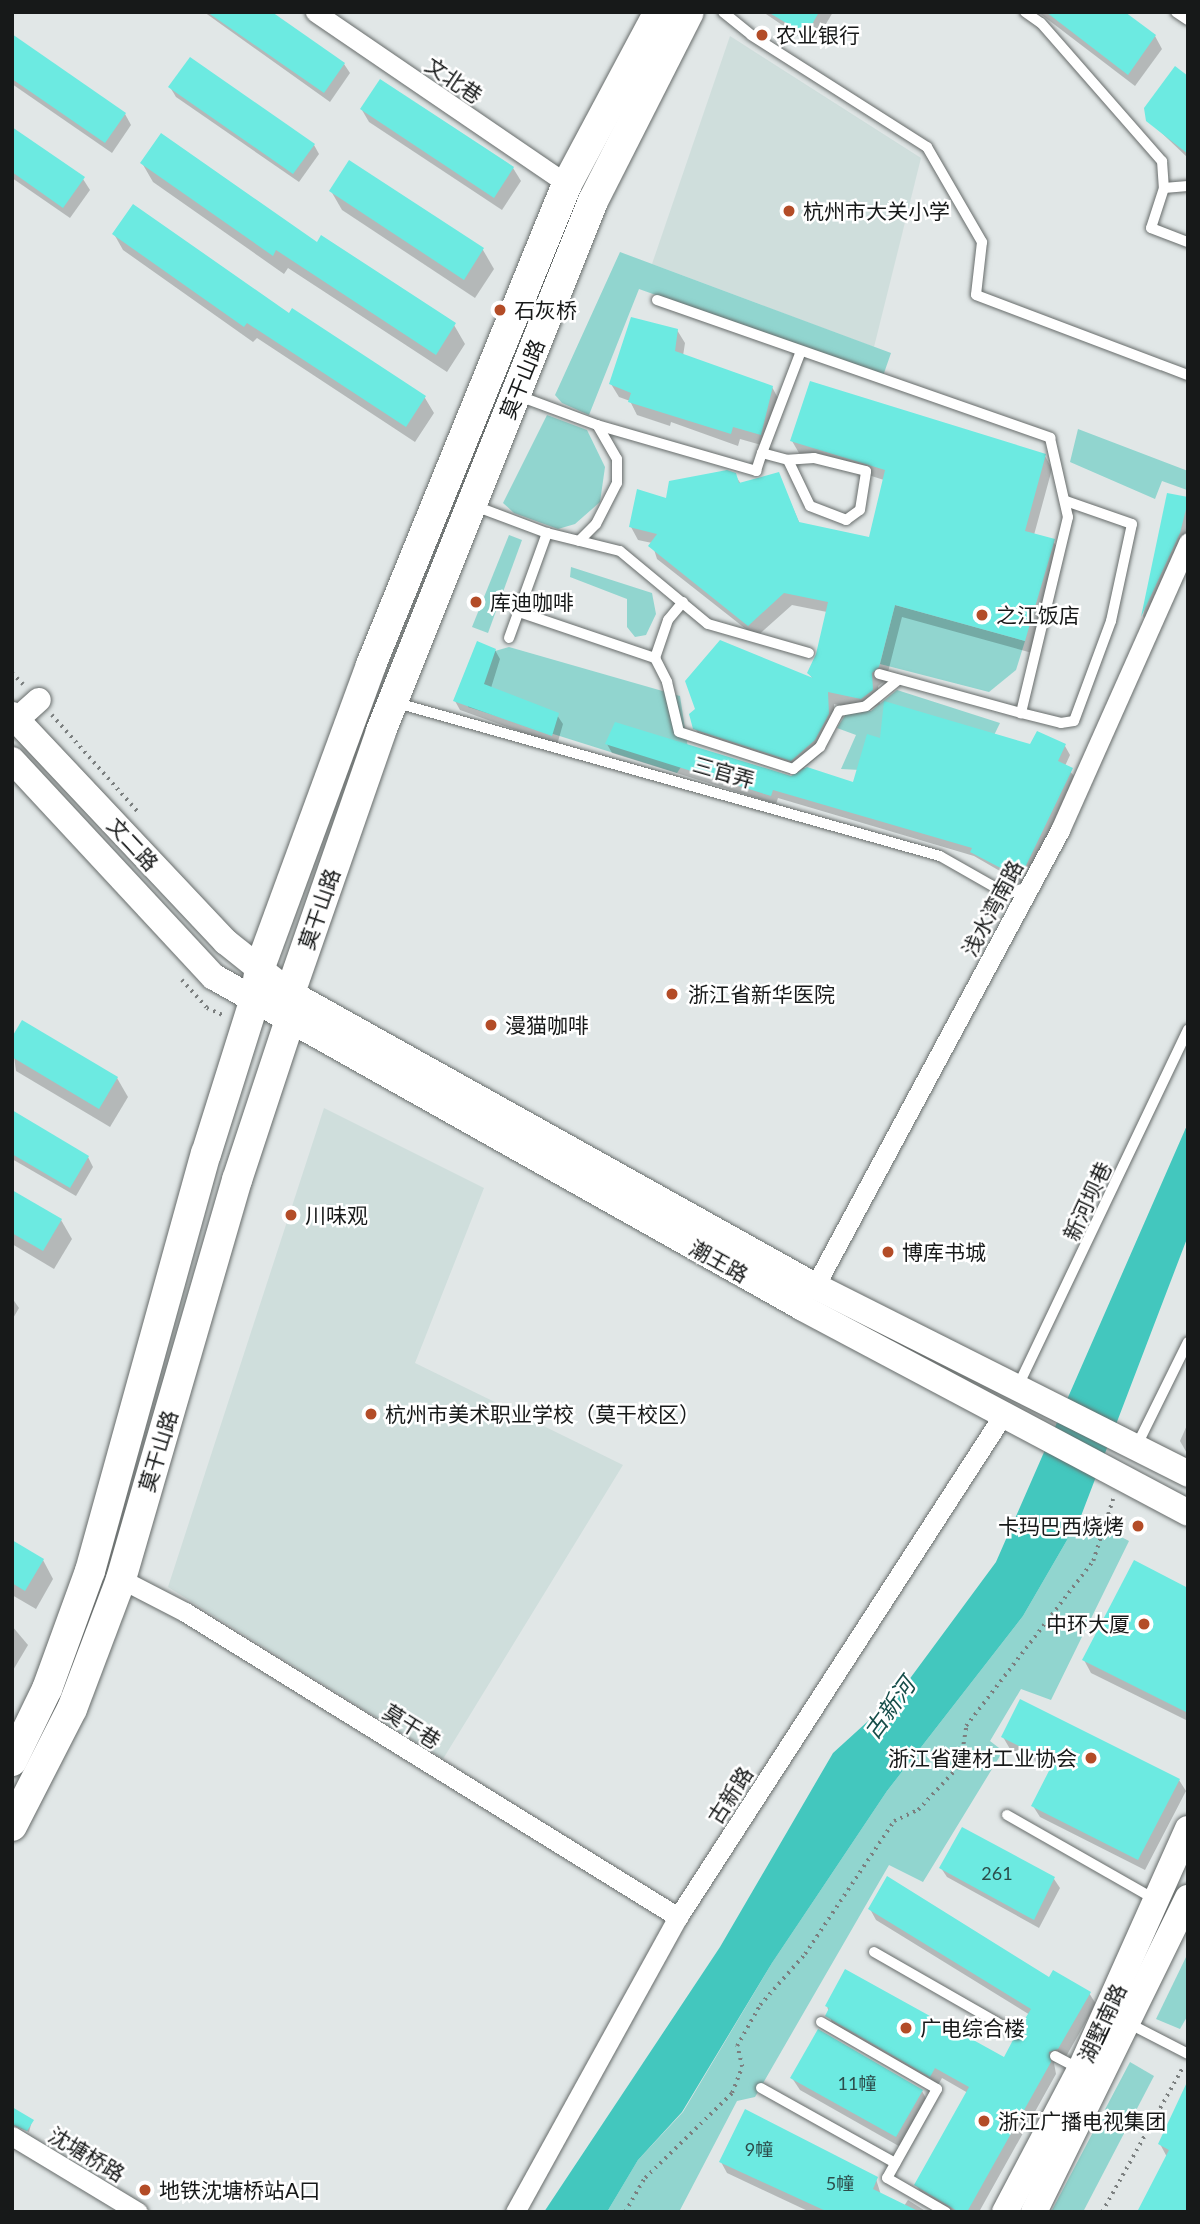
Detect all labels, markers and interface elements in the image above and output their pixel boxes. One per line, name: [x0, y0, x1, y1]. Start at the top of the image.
place label: 农业银行: [776, 22, 860, 48]
marker: 农业银行: [754, 27, 770, 43]
street label: 文北巷: [421, 52, 487, 108]
place label: 杭州市大关小学: [803, 198, 950, 224]
marker: 杭州市大关小学: [781, 203, 797, 219]
place label: 石灰桥: [514, 297, 577, 323]
marker: 石灰桥: [492, 302, 508, 318]
street label: 莫干山路: [495, 335, 549, 423]
place label: 库迪咖啡: [490, 589, 574, 615]
marker: 库迪咖啡: [468, 594, 484, 610]
place label: 之江饭店: [996, 602, 1080, 628]
marker: 之江饭店: [974, 607, 990, 623]
street label: 三官弄: [690, 751, 758, 793]
street label: 文二路: [102, 812, 164, 876]
street label: 浅水湾南路: [956, 856, 1028, 960]
street label: 莫干山路: [293, 865, 345, 953]
place label: 浙江省新华医院: [688, 981, 835, 1007]
marker: 浙江省新华医院: [662, 984, 682, 1004]
place label: 漫猫咖啡: [505, 1012, 589, 1038]
marker: 漫猫咖啡: [483, 1017, 499, 1033]
street label: 新河坝巷: [1058, 1158, 1116, 1244]
place label: 川味观: [305, 1202, 368, 1228]
marker: 川味观: [283, 1207, 299, 1223]
street label: 潮王路: [685, 1235, 753, 1287]
place label: 博库书城: [902, 1239, 986, 1265]
marker: 博库书城: [880, 1244, 896, 1260]
place label: 杭州市美术职业学校（莫干校区）: [385, 1401, 700, 1427]
marker: 杭州市美术职业学校（莫干校区）: [363, 1406, 379, 1422]
street label: 莫干山路: [134, 1407, 182, 1495]
place label: 卡玛巴西烧烤: [998, 1513, 1124, 1539]
marker: 卡玛巴西烧烤: [1130, 1518, 1146, 1534]
place label: 中环大厦: [1046, 1611, 1130, 1637]
marker: 中环大厦: [1136, 1616, 1152, 1632]
water label: 古新河: [858, 1672, 920, 1744]
street label: 莫干巷: [379, 1699, 445, 1753]
place label: 浙江省建材工业协会: [888, 1745, 1077, 1771]
marker: 浙江省建材工业协会: [1083, 1750, 1099, 1766]
street label: 古新路: [702, 1762, 758, 1828]
house number: 261: [981, 1862, 1013, 1884]
street label: 湖墅南路: [1073, 1980, 1131, 2066]
place label: 广电综合楼: [920, 2015, 1025, 2041]
marker: 广电综合楼: [898, 2020, 914, 2036]
house number: 11幢: [838, 2072, 876, 2094]
place label: 浙江广播电视集团: [998, 2108, 1166, 2134]
marker: 浙江广播电视集团: [976, 2113, 992, 2129]
street label: 沈塘桥路: [45, 2122, 129, 2186]
house number: 9幢: [745, 2138, 773, 2160]
house number: 5幢: [826, 2172, 854, 2194]
place label: 地铁沈塘桥站A口: [159, 2177, 320, 2203]
marker: 地铁沈塘桥站A口: [137, 2182, 153, 2198]

